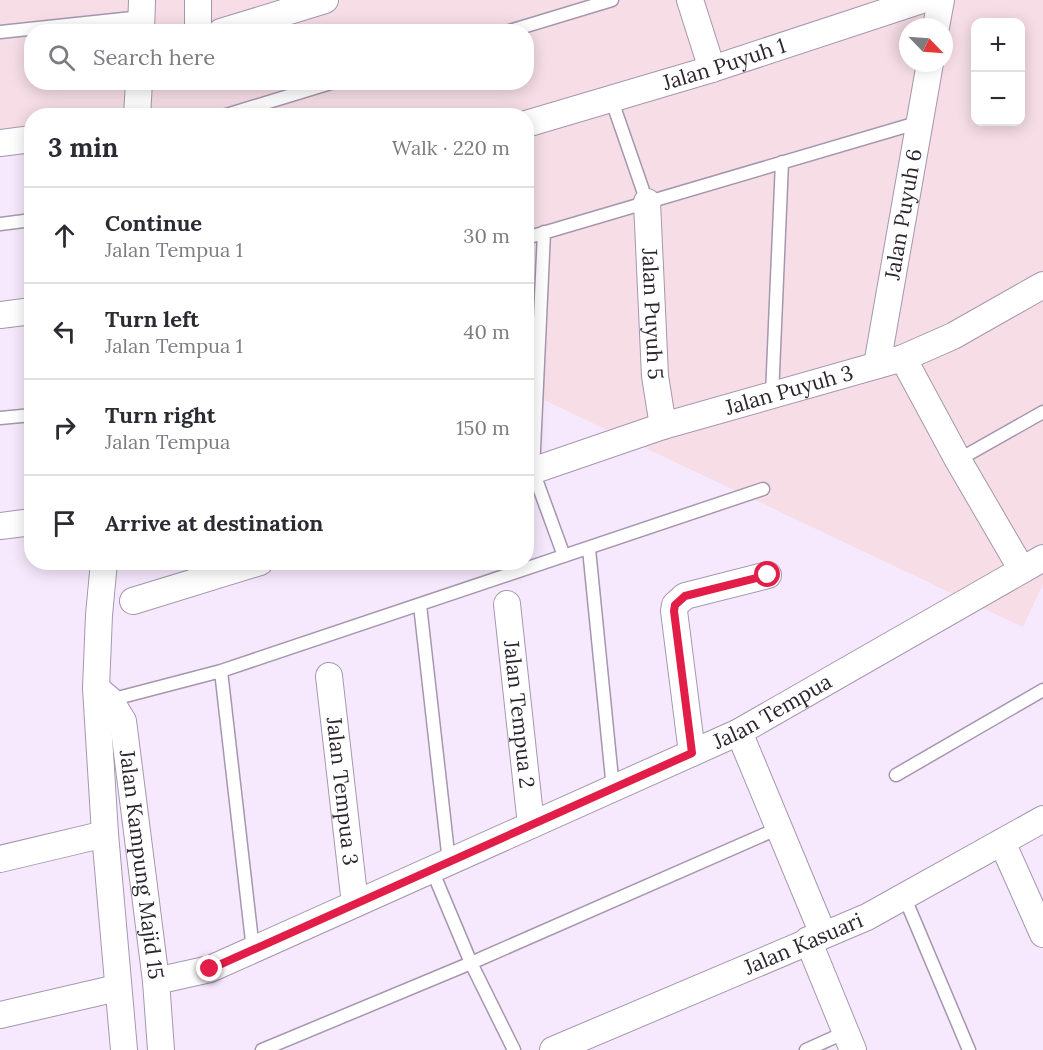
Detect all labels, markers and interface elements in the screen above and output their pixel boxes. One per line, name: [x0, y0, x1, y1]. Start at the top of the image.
north arrow: [899, 18, 953, 72]
map controls: [971, 18, 1025, 126]
button: +: [971, 18, 1025, 72]
search box: [24, 24, 534, 90]
street label: Jalan Puyuh 1: [658, 32, 789, 96]
icon: search: [45, 41, 78, 74]
text: Search here: [93, 43, 215, 71]
button: −: [971, 72, 1025, 126]
text: 3 min: [48, 131, 118, 164]
text: Walk · 220 m: [392, 135, 510, 160]
street label: Jalan Puyuh 6: [878, 147, 928, 283]
text: Continue: [105, 209, 202, 237]
icon: ahead: [48, 219, 81, 252]
text: 30 m: [463, 223, 510, 248]
text: Jalan Tempua 1: [105, 237, 243, 262]
street label: Jalan Puyuh 5: [636, 247, 669, 380]
text: Turn left: [105, 305, 199, 333]
icon: left: [48, 315, 81, 348]
text: 40 m: [464, 319, 510, 344]
text: Jalan Tempua 1: [105, 333, 243, 358]
street label: Jalan Puyuh 3: [721, 359, 856, 421]
text: Turn right: [105, 401, 216, 429]
icon: right: [48, 411, 81, 444]
text: 150 m: [456, 415, 510, 440]
text: Jalan Tempua: [105, 429, 230, 454]
icon: arrive: [48, 507, 81, 540]
text: Arrive at destination: [105, 509, 323, 537]
route start: [754, 561, 780, 587]
street label: Jalan Tempua 2: [498, 638, 541, 790]
street label: Jalan Tempua: [708, 668, 837, 755]
street label: Jalan Tempua 3: [321, 715, 364, 867]
street label: Jalan Kampung Majid 15: [114, 747, 170, 981]
street label: Jalan Kasuari: [739, 906, 867, 981]
route end: [196, 955, 222, 981]

